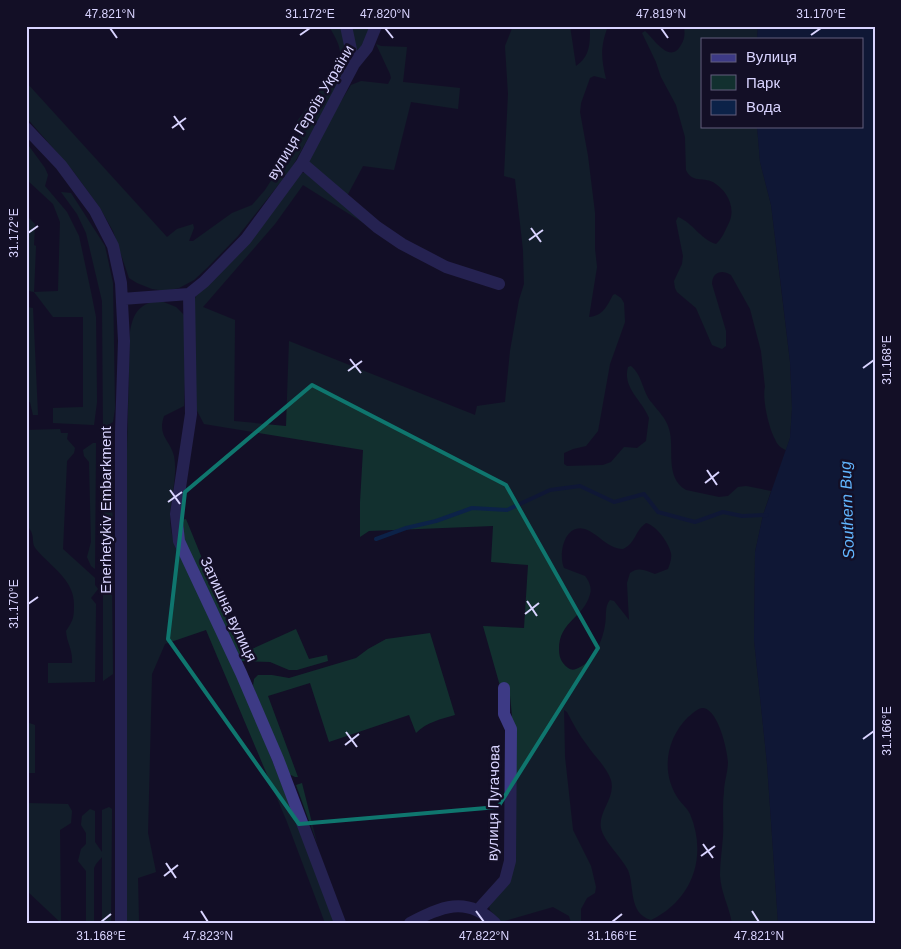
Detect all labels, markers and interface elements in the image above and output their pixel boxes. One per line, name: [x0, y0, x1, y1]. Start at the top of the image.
text: 47.821°N: [85, 7, 135, 21]
text: 31.172°E: [285, 7, 335, 21]
text: 47.820°N: [360, 7, 410, 21]
text: 47.819°N: [636, 7, 686, 21]
text: 31.170°E: [796, 7, 846, 21]
legend: [701, 38, 864, 128]
street label: вулиця Героїв України: [263, 42, 357, 182]
text: Вулиця: [746, 48, 797, 65]
text: Парк: [746, 74, 780, 91]
text: Вода: [746, 98, 782, 115]
text: 31.172°E: [7, 208, 21, 258]
text: 31.168°E: [880, 335, 894, 385]
street label: Enerhetykiv Embarkment: [97, 425, 114, 594]
water label: Southern Bug: [837, 461, 857, 559]
street label: Затишна вулиця: [197, 554, 261, 664]
text: 31.170°E: [7, 579, 21, 629]
text: 31.166°E: [880, 706, 894, 756]
street label: вулиця Пугачова: [483, 744, 503, 861]
text: 31.168°E: [76, 929, 126, 943]
text: 47.823°N: [183, 929, 233, 943]
text: 47.822°N: [459, 929, 509, 943]
text: 31.166°E: [587, 929, 637, 943]
text: 47.821°N: [734, 929, 784, 943]

